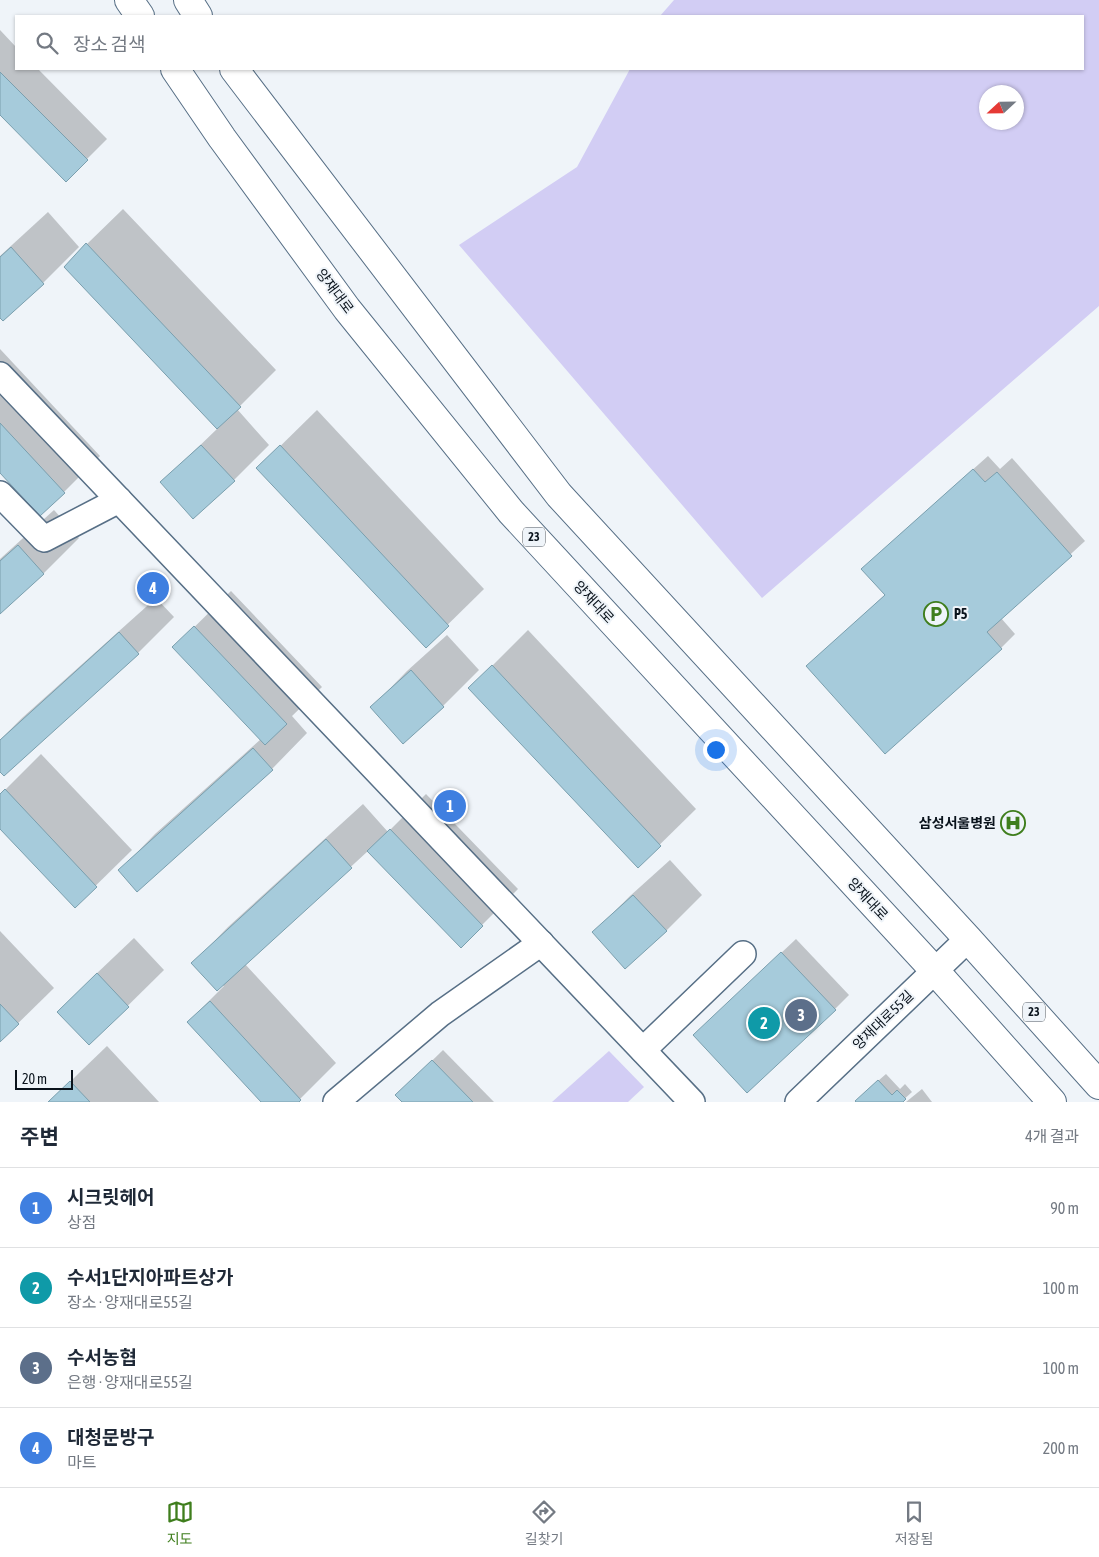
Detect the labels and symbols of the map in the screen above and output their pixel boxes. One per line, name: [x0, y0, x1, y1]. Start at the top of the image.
north arrow: [979, 85, 1024, 130]
street label: 양재대로: [313, 266, 357, 316]
road number: 23: [523, 528, 545, 546]
pin: 4: [137, 569, 169, 607]
street label: 양재대로: [571, 578, 617, 626]
parking icon: P5: [923, 601, 949, 627]
place label: P5: [954, 606, 968, 622]
your location: [703, 737, 729, 763]
pin: 1: [434, 787, 466, 825]
hospital icon: 삼성서울병원: [1000, 810, 1026, 836]
place label: 삼성서울병원: [919, 815, 996, 831]
street label: 양재대로: [845, 875, 891, 923]
street label: 양재대로55길: [850, 987, 916, 1053]
pin: 3: [785, 996, 817, 1034]
road number: 23: [1023, 1002, 1045, 1022]
pin: 2: [748, 1004, 780, 1042]
scale bar: [15, 1067, 72, 1090]

